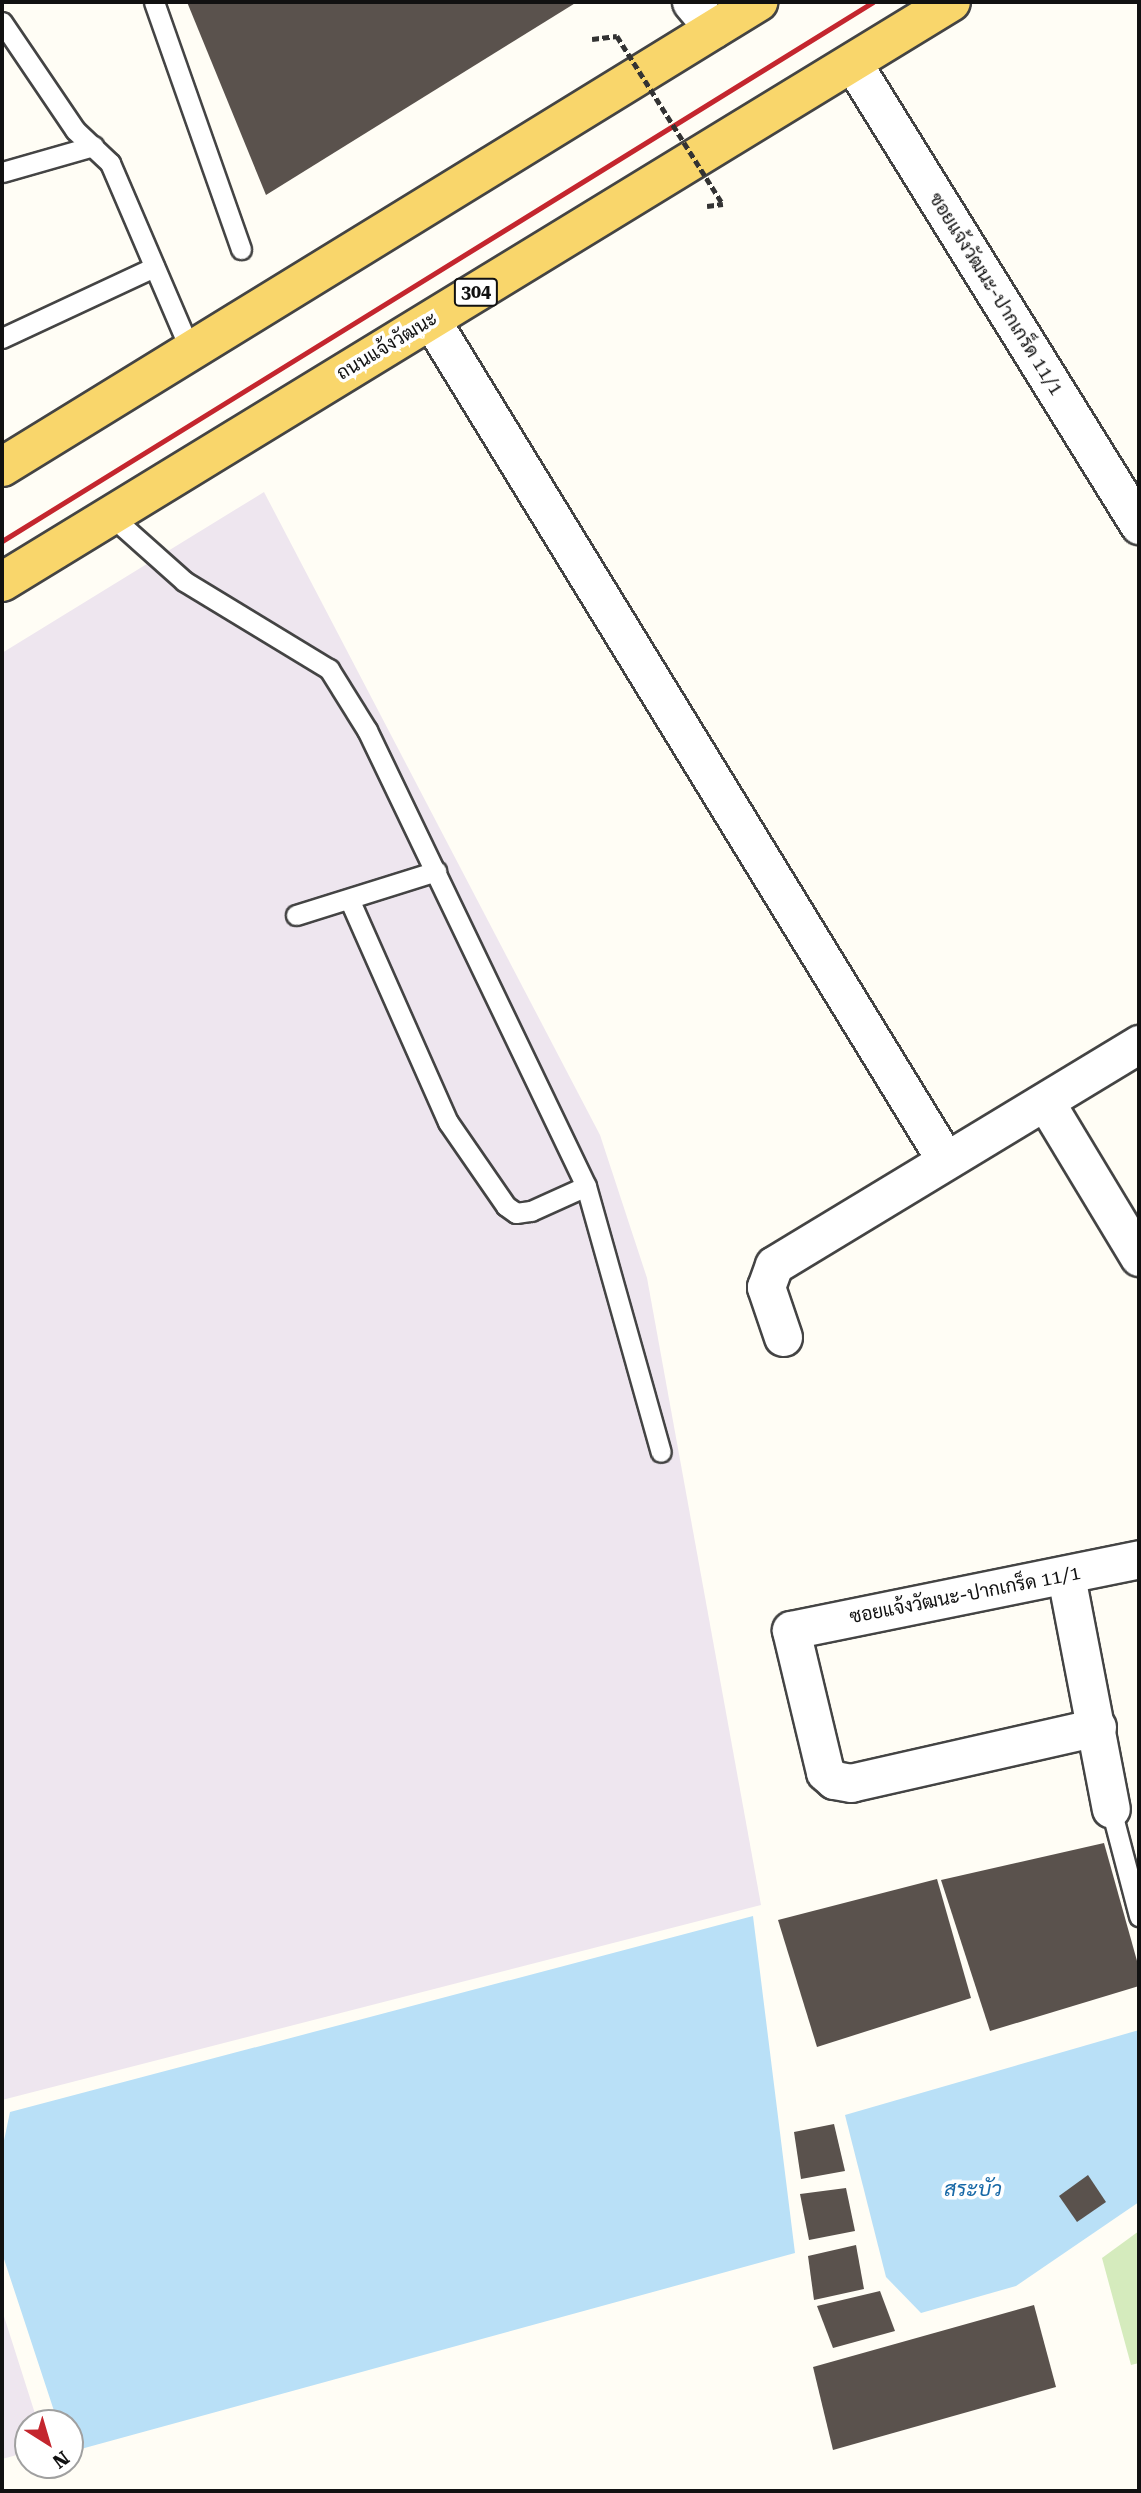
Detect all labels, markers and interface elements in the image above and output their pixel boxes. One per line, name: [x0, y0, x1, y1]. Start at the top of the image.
street label: ซอยแจ้งวัฒนะ-ปากเกร็ด 11/1: [924, 188, 1068, 400]
road number: 304: [453, 278, 499, 306]
street label: ถนนแจ้งวัฒนะ: [333, 307, 441, 385]
street label: ซอยแจ้งวัฒนะ-ปากเกร็ด 11/1: [848, 1561, 1082, 1629]
water label: สระบัว: [944, 2176, 1002, 2202]
north arrow: [14, 2409, 84, 2479]
text: N: [48, 2446, 74, 2473]

